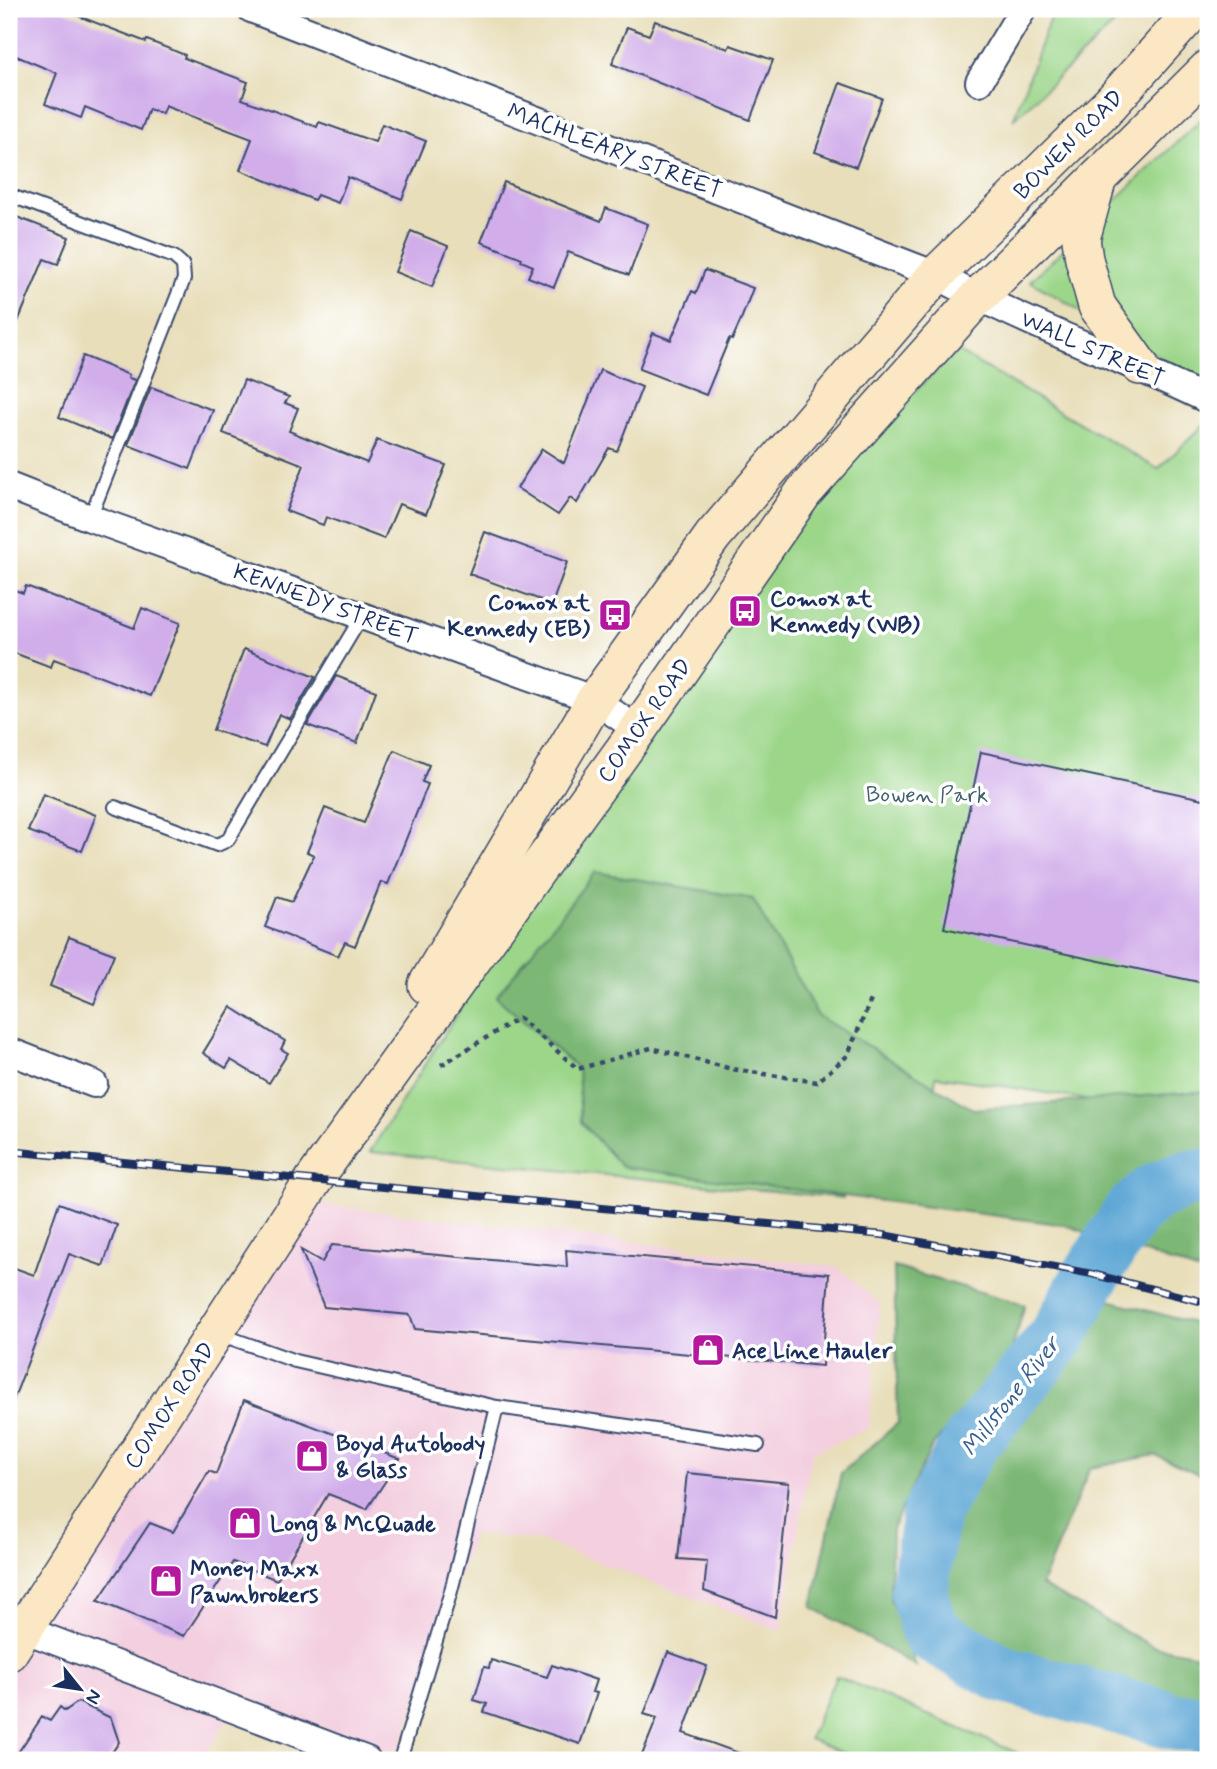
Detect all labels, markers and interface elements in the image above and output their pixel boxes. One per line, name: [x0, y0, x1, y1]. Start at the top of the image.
street label: BOWEN ROAD: [1008, 84, 1131, 207]
street label: MACHLEARY STREET: [503, 97, 726, 207]
street label: WALL STREET: [1016, 305, 1169, 395]
street label: KENNEDY STREET: [229, 557, 422, 652]
place label: Comox at Kennedy (WB): [770, 585, 920, 641]
place label: Comox at Kennedy (EB): [447, 589, 591, 645]
bus stop icon: Comox at Kennedy (WB): [726, 592, 764, 630]
bus stop icon: Comox at Kennedy (EB): [596, 596, 634, 634]
street label: COMOX ROAD: [592, 653, 700, 789]
park label: Bowen Park: [866, 781, 988, 811]
water label: Millstone River: [955, 1329, 1069, 1463]
shop icon: Ace Line Hauler: [689, 1331, 727, 1369]
street label: COMOX ROAD: [118, 1337, 223, 1475]
place label: Ace Line Hauler: [732, 1337, 893, 1367]
place label: Boyd Autobody & Glass: [336, 1430, 485, 1486]
shop icon: Boyd Autobody & Glass: [293, 1437, 331, 1475]
shop icon: Long & McQuade: [226, 1504, 264, 1542]
place label: Long & McQuade: [270, 1510, 436, 1542]
place label: Money Maxx Pawnbrokers: [190, 1555, 319, 1611]
shop icon: Money Maxx Pawnbrokers: [147, 1562, 185, 1600]
north arrow: [46, 1654, 116, 1724]
text: N: [79, 1685, 107, 1708]

